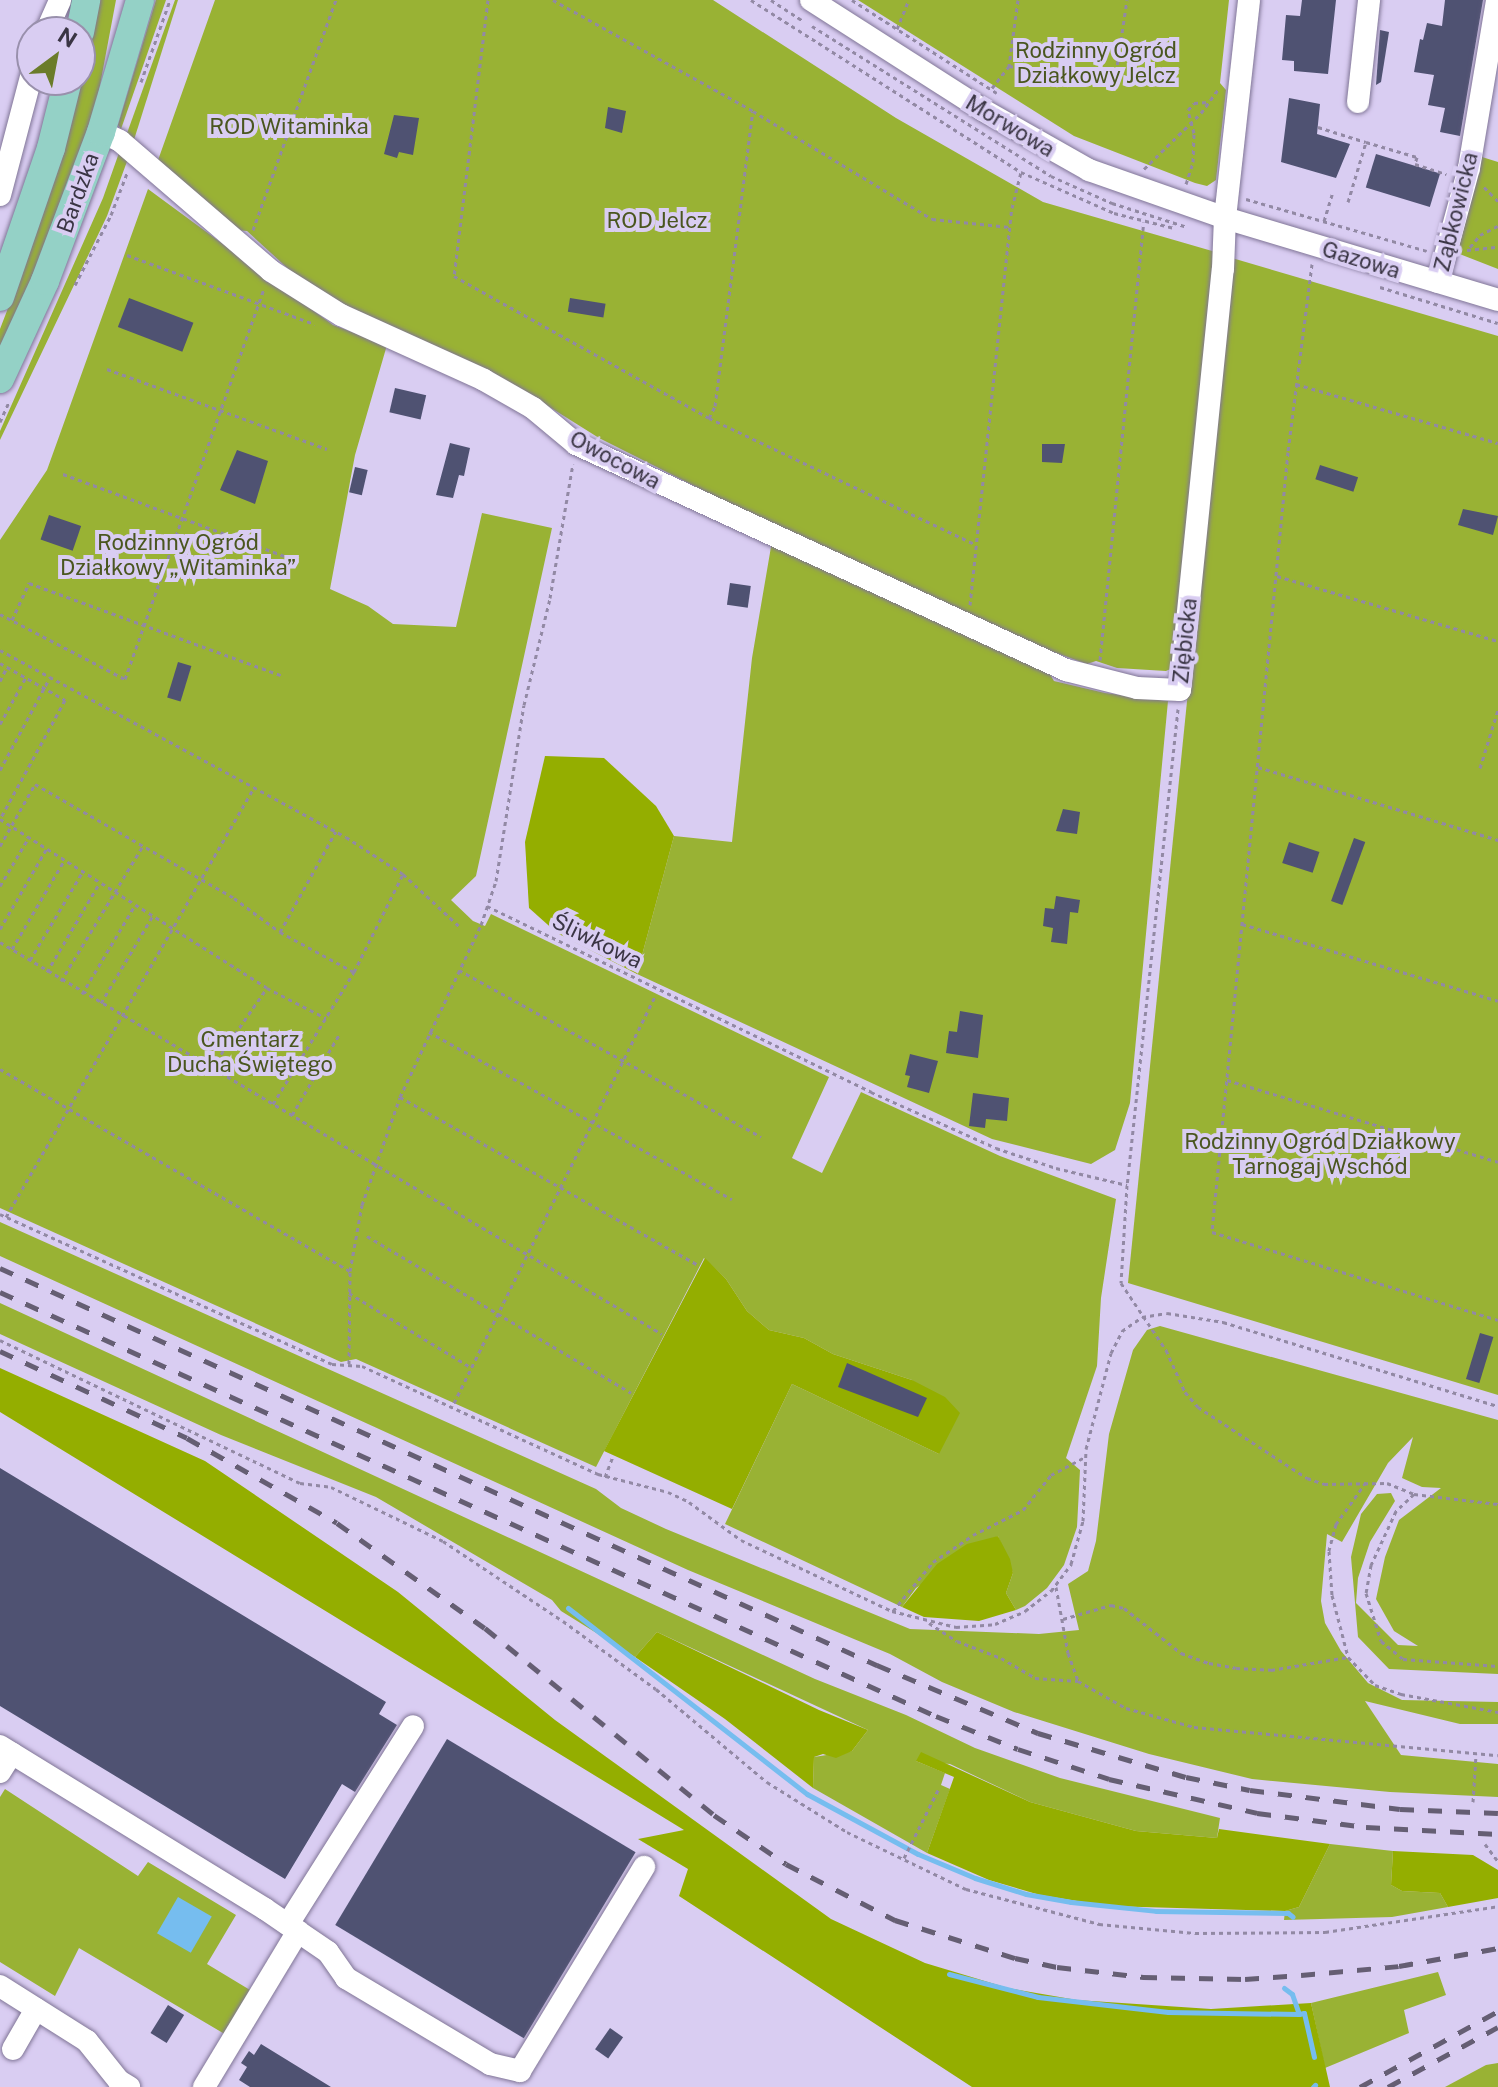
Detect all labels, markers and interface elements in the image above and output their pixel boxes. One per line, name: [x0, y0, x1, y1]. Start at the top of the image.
north arrow: [16, 16, 96, 96]
text: N: [53, 22, 82, 53]
park label: Rodzinny Ogród Działkowy Jelcz: [1015, 37, 1177, 88]
street label: Morwowa: [961, 89, 1059, 163]
park label: ROD Witaminka: [209, 114, 369, 140]
street label: Bardzka: [51, 149, 105, 237]
street label: Ząbkowicka: [1428, 150, 1484, 274]
park label: ROD Jelcz: [607, 208, 707, 234]
street label: Gazowa: [1319, 236, 1403, 284]
street label: Owocowa: [565, 425, 665, 495]
park label: Rodzinny Ogród Działkowy „Witaminka”: [60, 529, 296, 580]
street label: Ziębicka: [1167, 597, 1203, 685]
street label: Śliwkowa: [548, 908, 646, 974]
park label: Cmentarz Ducha Świętego: [167, 1026, 333, 1078]
park label: Rodzinny Ogród Działkowy Tarnogaj Wschód: [1184, 1128, 1456, 1180]

